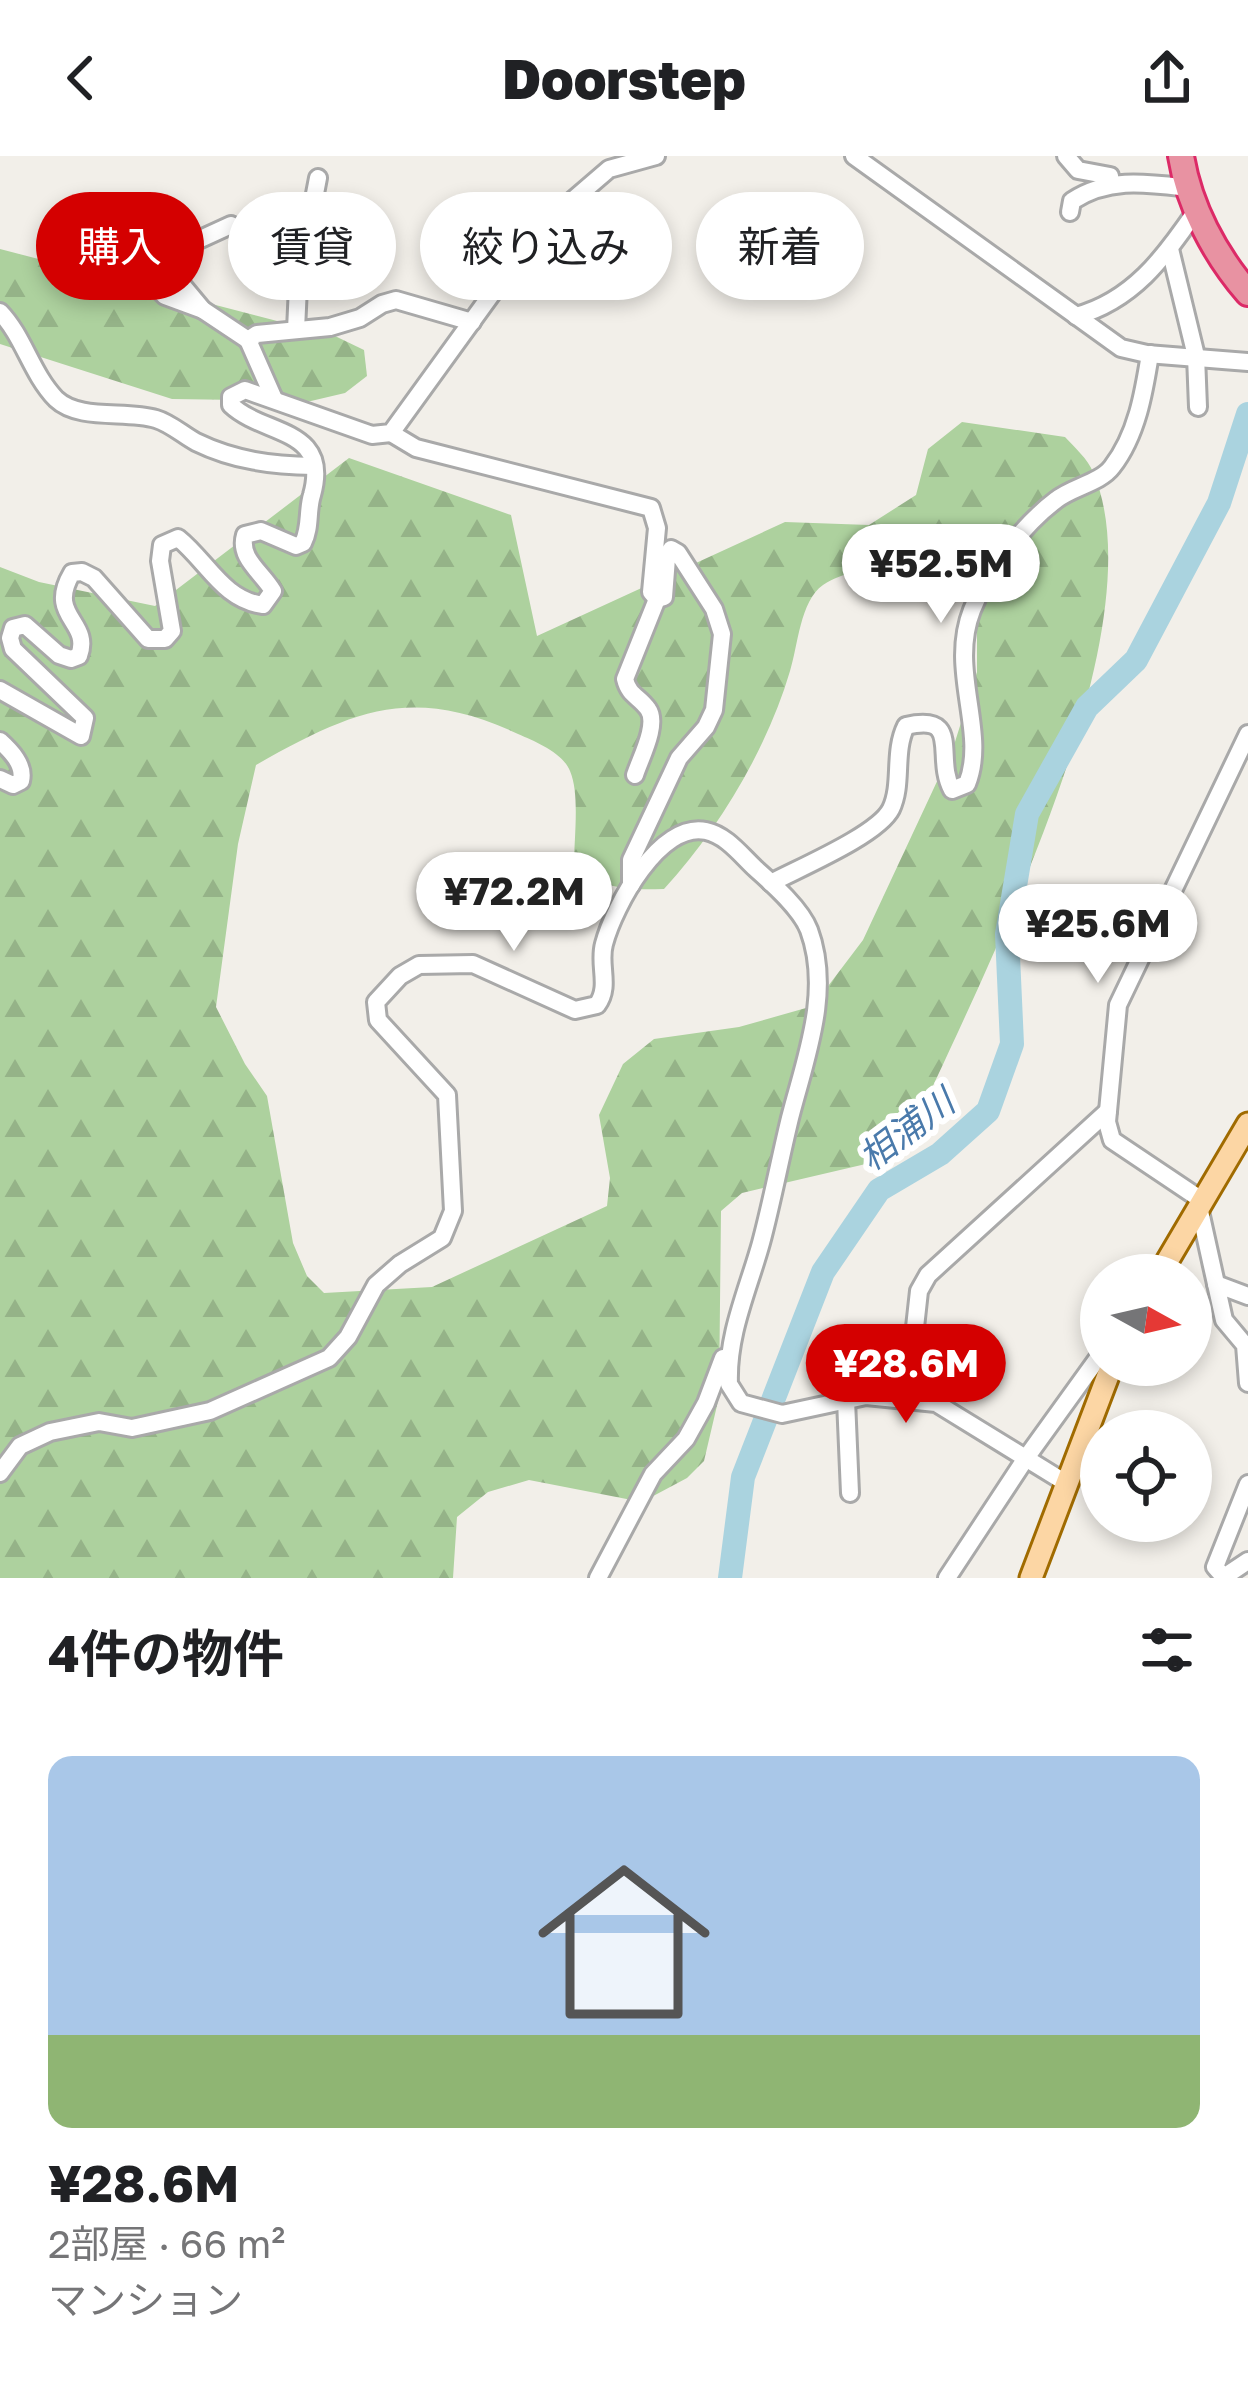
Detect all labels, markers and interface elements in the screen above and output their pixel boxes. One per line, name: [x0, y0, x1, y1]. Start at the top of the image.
icon: back: [48, 45, 114, 111]
icon: share: [1134, 45, 1200, 111]
text: Doorstep: [502, 46, 746, 111]
chip: 購入: [36, 192, 204, 300]
chip: 賃貸: [228, 192, 396, 300]
chip: 絞り込み: [420, 192, 672, 300]
chip: 新着: [696, 192, 864, 300]
pin: ¥52.5M: [843, 524, 1039, 626]
text: ¥52.5M: [869, 539, 1013, 586]
pin: ¥72.2M: [416, 852, 612, 954]
text: ¥72.2M: [443, 867, 585, 914]
pin: ¥25.6M: [1000, 884, 1196, 986]
text: ¥25.6M: [1025, 899, 1171, 946]
water label: 相浦川: [850, 1077, 965, 1179]
north arrow: [1080, 1254, 1212, 1386]
map controls: [1080, 1254, 1212, 1542]
pin: ¥28.6M: [808, 1324, 1004, 1426]
text: ¥28.6M: [833, 1339, 979, 1386]
button: locate: [1080, 1410, 1212, 1542]
icon: filters: [1134, 1617, 1200, 1683]
text: 4件の物件: [48, 1622, 284, 1683]
icon: home: [516, 1834, 732, 2050]
text: ¥28.6M: [48, 2152, 240, 2213]
text: 2部屋 · 66 m²: [48, 2220, 285, 2267]
text: マンション: [48, 2276, 243, 2323]

